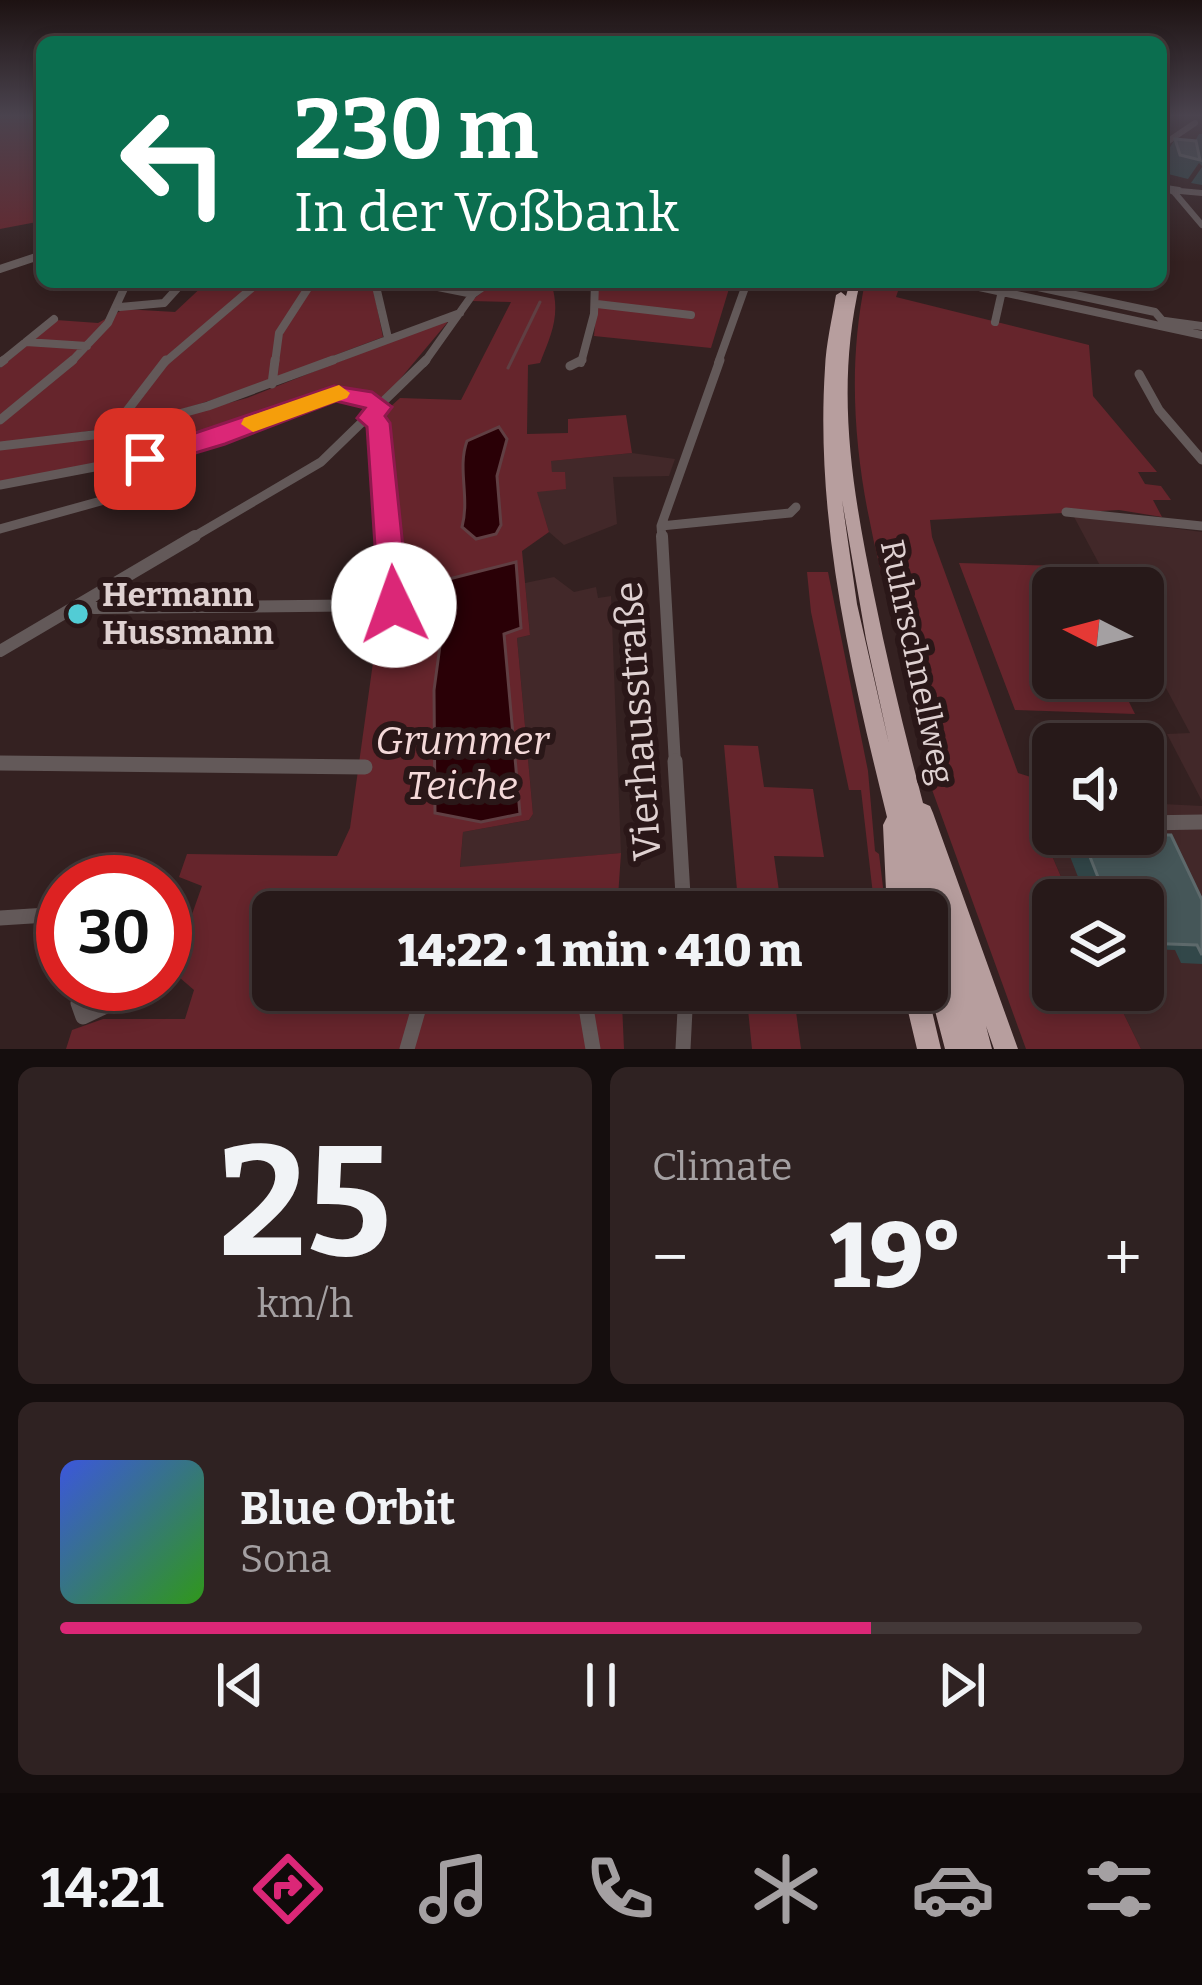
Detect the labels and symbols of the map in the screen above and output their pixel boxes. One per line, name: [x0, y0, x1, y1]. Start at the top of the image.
pin: [94, 408, 196, 510]
street label: Ruhrschnellweg: [872, 536, 962, 788]
position arrow: [331, 542, 457, 668]
north arrow: [1032, 567, 1164, 699]
place label: Hermann Hussmann: [102, 575, 274, 653]
street label: Vierhausstraße: [605, 580, 671, 862]
marker: Hermann Hussmann: [65, 601, 91, 627]
park label: Grummer Teiche: [375, 718, 551, 809]
speed limit sign: 30: [36, 855, 192, 1011]

